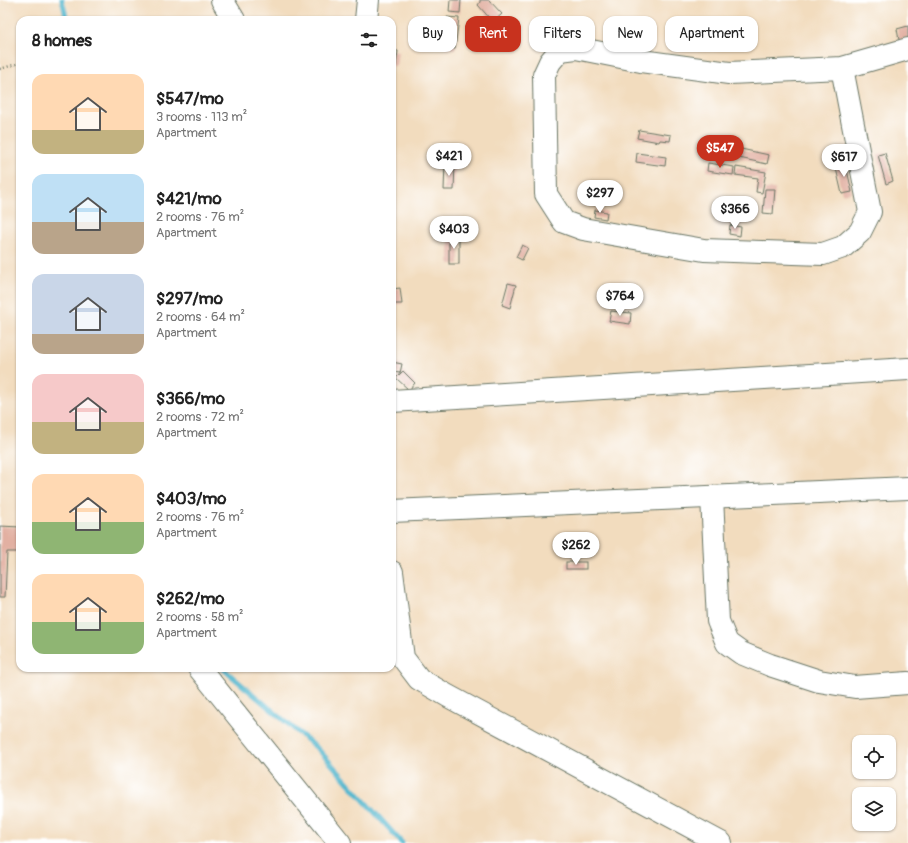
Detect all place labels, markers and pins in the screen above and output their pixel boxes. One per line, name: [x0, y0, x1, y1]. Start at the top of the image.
pin: $547: [696, 135, 744, 169]
pin: $421: [425, 143, 473, 177]
pin: $617: [820, 144, 868, 178]
pin: $297: [576, 180, 624, 214]
pin: $366: [711, 196, 759, 230]
pin: $403: [430, 216, 478, 250]
pin: $764: [596, 283, 644, 317]
pin: $262: [552, 532, 600, 566]

